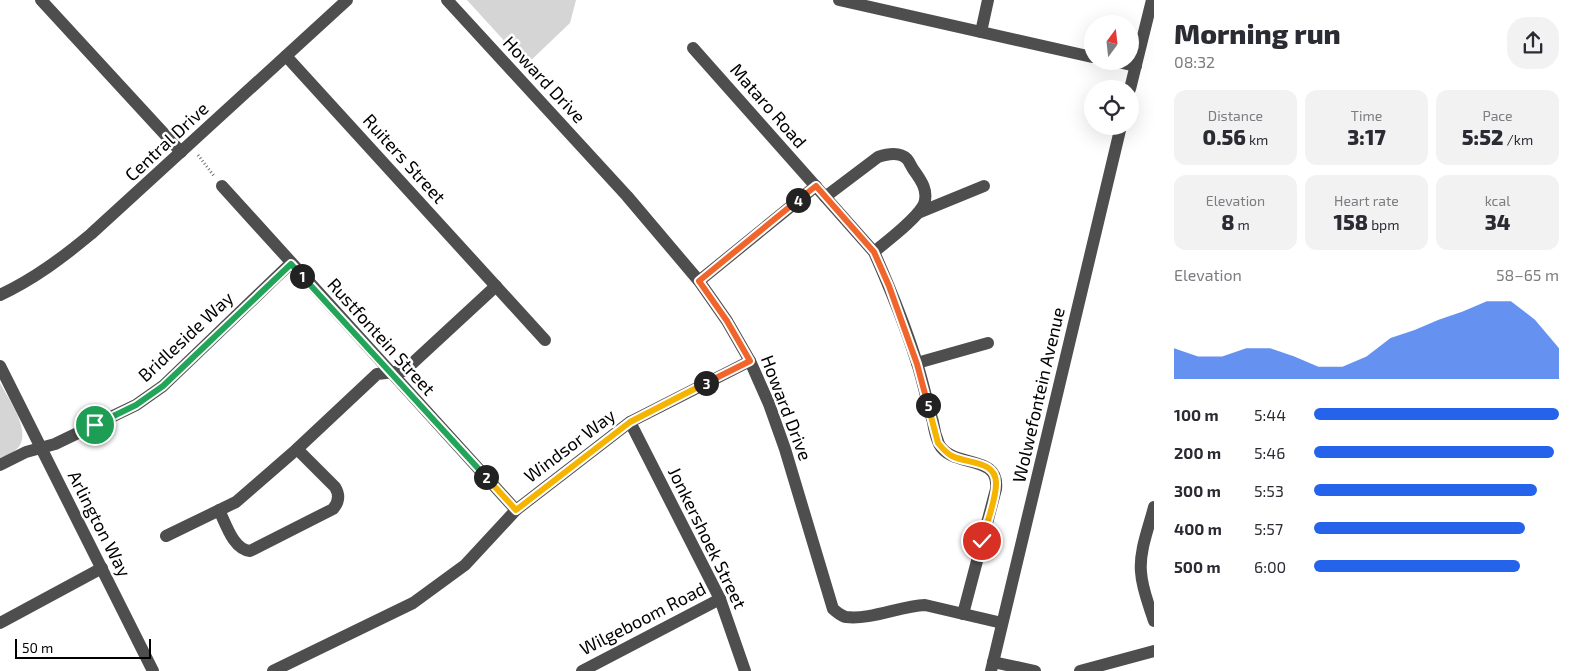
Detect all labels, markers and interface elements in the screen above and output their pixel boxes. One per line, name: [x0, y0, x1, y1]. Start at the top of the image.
north arrow: [1084, 15, 1139, 70]
map controls: [1084, 15, 1139, 135]
text: Morning run: [1174, 16, 1341, 50]
button: share: [1507, 17, 1559, 69]
street label: Howard Drive: [499, 31, 591, 127]
text: 08:32: [1174, 52, 1215, 71]
street label: Mataro Road: [726, 58, 812, 152]
button: locate: [1084, 80, 1139, 135]
street label: Central Drive: [120, 97, 213, 185]
text: Distance: [1208, 107, 1263, 124]
text: Time: [1351, 107, 1382, 124]
text: Pace: [1482, 107, 1513, 124]
street label: Ruiters Street: [359, 109, 451, 208]
text: 0.56: [1203, 124, 1246, 149]
text: 3:17: [1347, 124, 1386, 149]
text: 5:52: [1462, 124, 1503, 149]
text: km: [1246, 131, 1268, 148]
text: /km: [1503, 131, 1533, 148]
pin: 4: [786, 188, 810, 212]
text: 4: [794, 192, 803, 209]
text: Elevation: [1206, 192, 1265, 209]
text: Heart rate: [1334, 192, 1399, 209]
text: kcal: [1485, 192, 1510, 209]
text: 8: [1221, 209, 1234, 234]
text: 158: [1333, 209, 1368, 234]
text: 34: [1485, 209, 1510, 234]
text: m: [1234, 216, 1250, 233]
text: bpm: [1368, 216, 1400, 233]
pin: 1: [290, 264, 314, 288]
text: Elevation: [1174, 265, 1242, 284]
text: 58–65 m: [1496, 265, 1559, 284]
text: 1: [299, 268, 306, 285]
street label: Rustfontein Street: [323, 273, 440, 400]
street label: Bridleside Way: [133, 286, 238, 386]
street label: Wolwefontein Avenue: [1007, 305, 1069, 485]
street label: Howard Drive: [757, 352, 817, 463]
pin: 3: [694, 370, 718, 396]
text: 3: [703, 375, 710, 392]
pin: 5: [916, 392, 940, 418]
text: 5: [925, 397, 932, 414]
street label: Windsor Way: [519, 403, 620, 487]
pin: [74, 404, 116, 446]
text: 100 m: [1174, 405, 1219, 424]
text: 5:44: [1254, 405, 1286, 424]
icon: arrive: [81, 411, 109, 439]
text: 200 m: [1174, 443, 1221, 462]
text: 5:46: [1254, 443, 1285, 462]
street label: Jonkershoek Street: [664, 463, 752, 612]
pin: 2: [474, 464, 498, 490]
street label: Arlington Way: [64, 467, 136, 581]
text: 2: [482, 469, 491, 486]
text: 300 m: [1174, 481, 1221, 500]
text: 5:53: [1254, 481, 1284, 500]
text: 400 m: [1174, 519, 1222, 538]
text: 5:57: [1254, 519, 1283, 538]
pin: [961, 520, 1003, 562]
icon: check: [968, 527, 996, 555]
text: 500 m: [1174, 557, 1221, 576]
text: 6:00: [1254, 557, 1286, 576]
street label: Wilgeboom Road: [576, 577, 709, 659]
scale bar: [15, 636, 151, 659]
text: 50 m: [22, 639, 53, 656]

